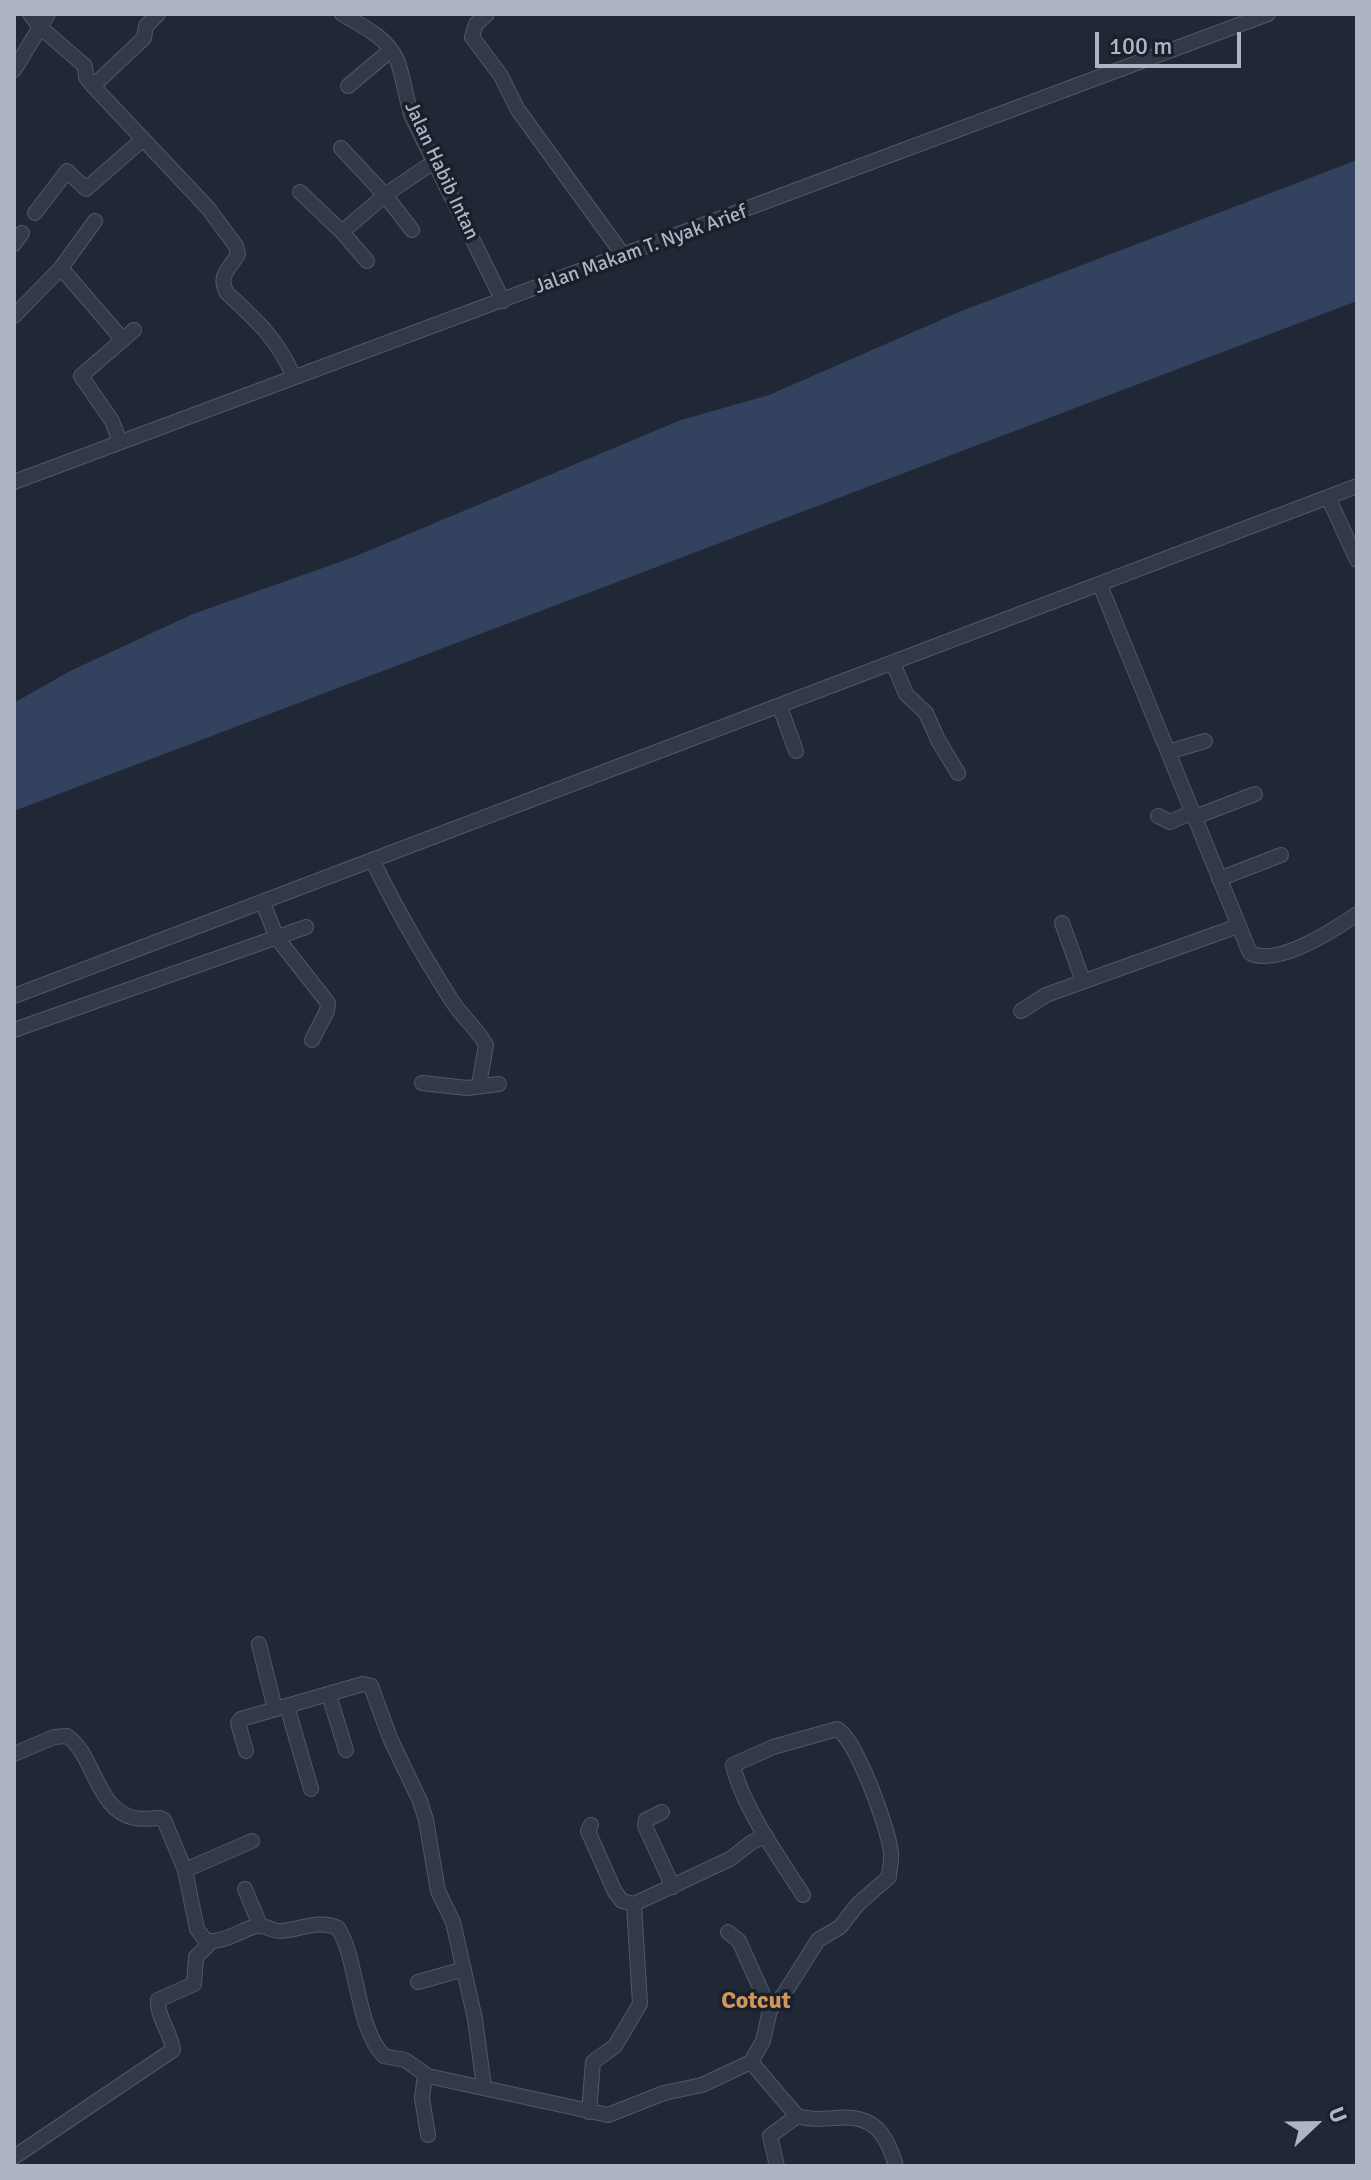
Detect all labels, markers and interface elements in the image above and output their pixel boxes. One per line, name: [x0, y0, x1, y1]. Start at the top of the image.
scale bar: [1099, 16, 1245, 66]
text: 100 m: [1109, 31, 1172, 61]
street label: Jalan Habib Intan: [399, 98, 483, 244]
street label: Jalan Makam T. Nyak Arief: [532, 200, 750, 300]
district label: Cotcut: [721, 1988, 791, 2016]
north arrow: [1275, 2084, 1355, 2164]
text: U: [1322, 2103, 1353, 2127]

